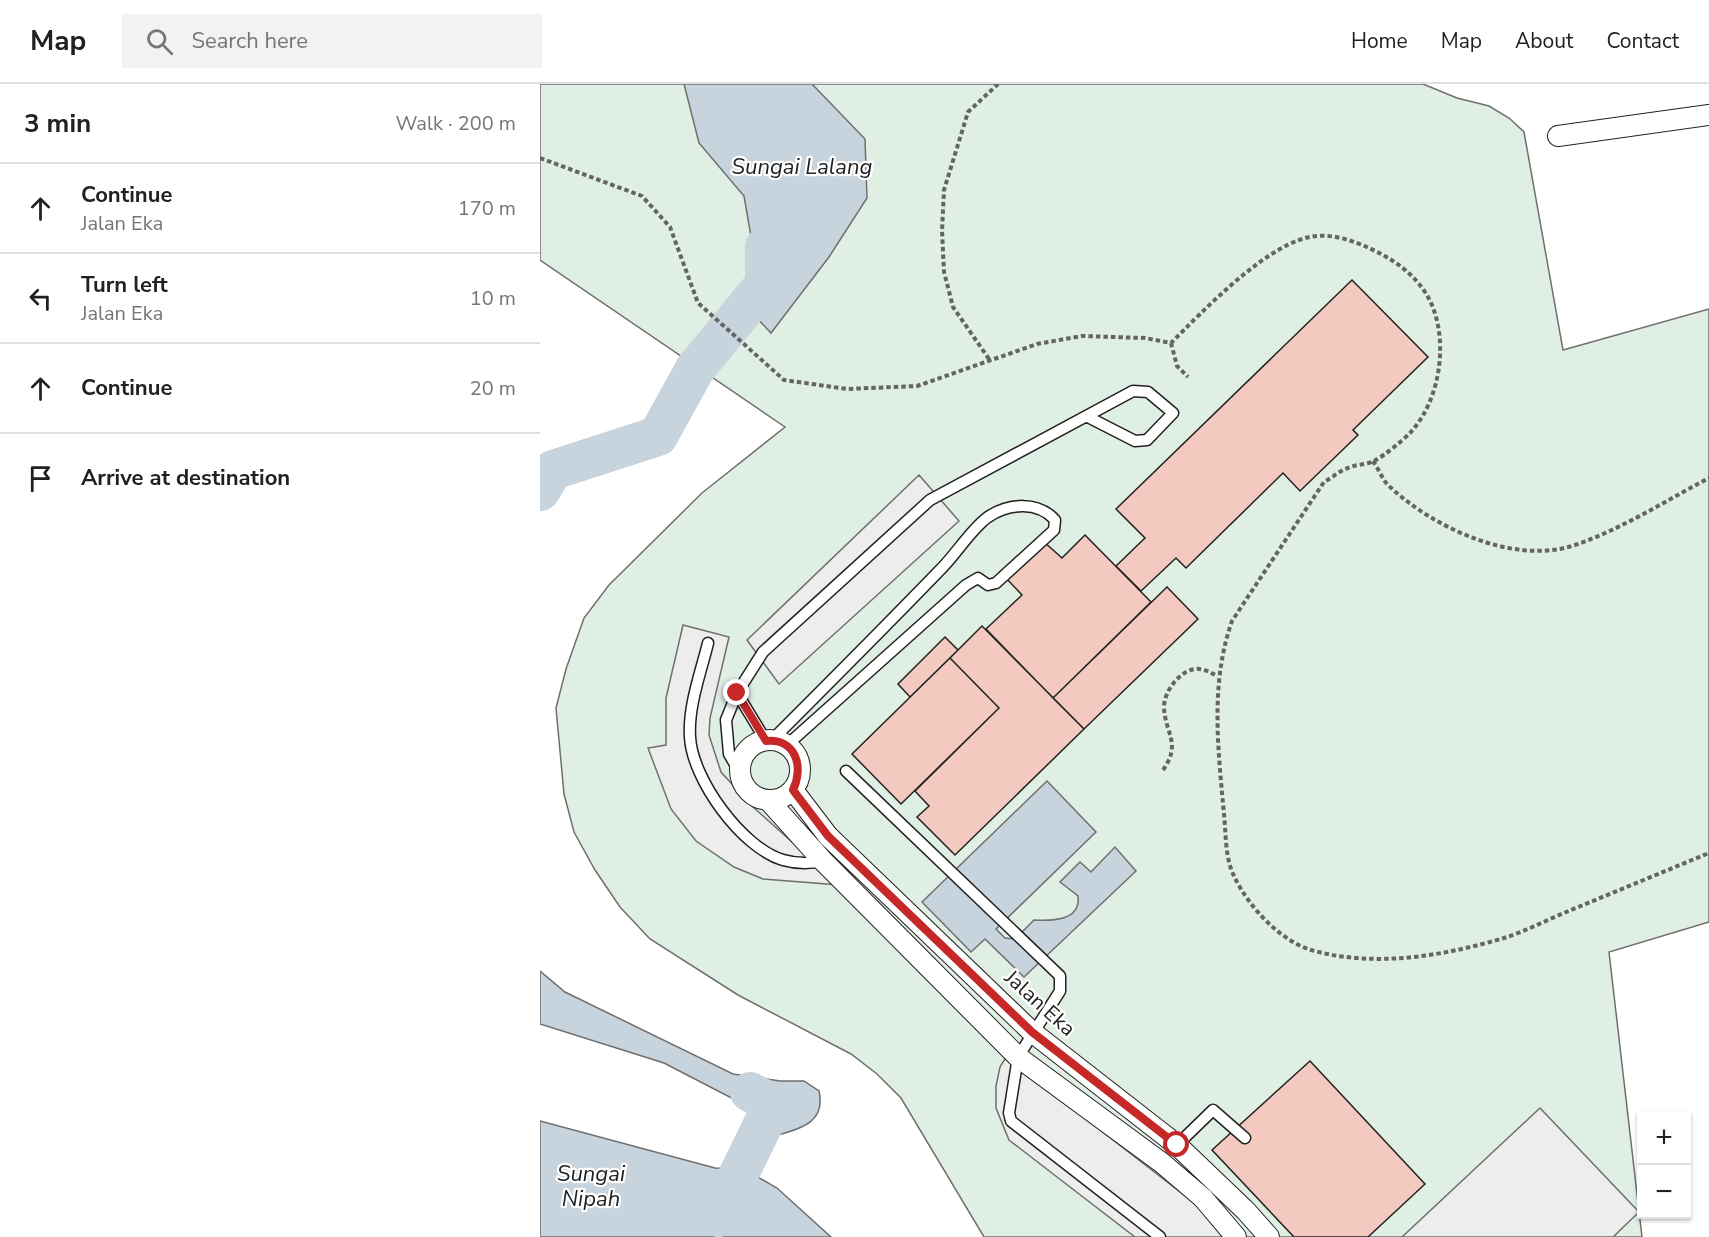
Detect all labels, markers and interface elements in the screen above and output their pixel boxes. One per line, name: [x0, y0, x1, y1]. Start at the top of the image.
search box: [122, 14, 542, 68]
text: Map: [30, 22, 86, 60]
icon: search: [143, 25, 176, 58]
text: Search here: [191, 26, 308, 56]
text: Home: [1351, 27, 1408, 55]
text: Map: [1441, 27, 1482, 55]
text: About: [1515, 27, 1573, 55]
text: Contact: [1606, 27, 1679, 55]
text: 3 min: [24, 106, 91, 141]
text: Walk · 200 m: [396, 110, 516, 137]
water label: Sungai Lalang: [732, 152, 873, 182]
text: Continue: [81, 180, 172, 210]
icon: ahead: [24, 192, 57, 225]
text: 170 m: [458, 195, 516, 222]
text: Jalan Eka: [81, 210, 163, 237]
text: Turn left: [81, 270, 168, 300]
icon: left: [24, 282, 57, 315]
text: 10 m: [470, 285, 516, 312]
text: Jalan Eka: [81, 300, 163, 327]
icon: ahead: [24, 372, 57, 405]
text: Continue: [81, 373, 172, 403]
text: 20 m: [470, 375, 516, 402]
icon: arrive: [24, 462, 57, 495]
text: Arrive at destination: [81, 463, 290, 493]
route end: [723, 679, 749, 705]
street label: Jalan Eka: [998, 963, 1081, 1042]
map controls: [1637, 1111, 1691, 1219]
button: +: [1637, 1111, 1691, 1165]
route start: [1163, 1131, 1189, 1157]
water label: Sungai Nipah: [557, 1159, 626, 1214]
button: −: [1637, 1165, 1691, 1219]

